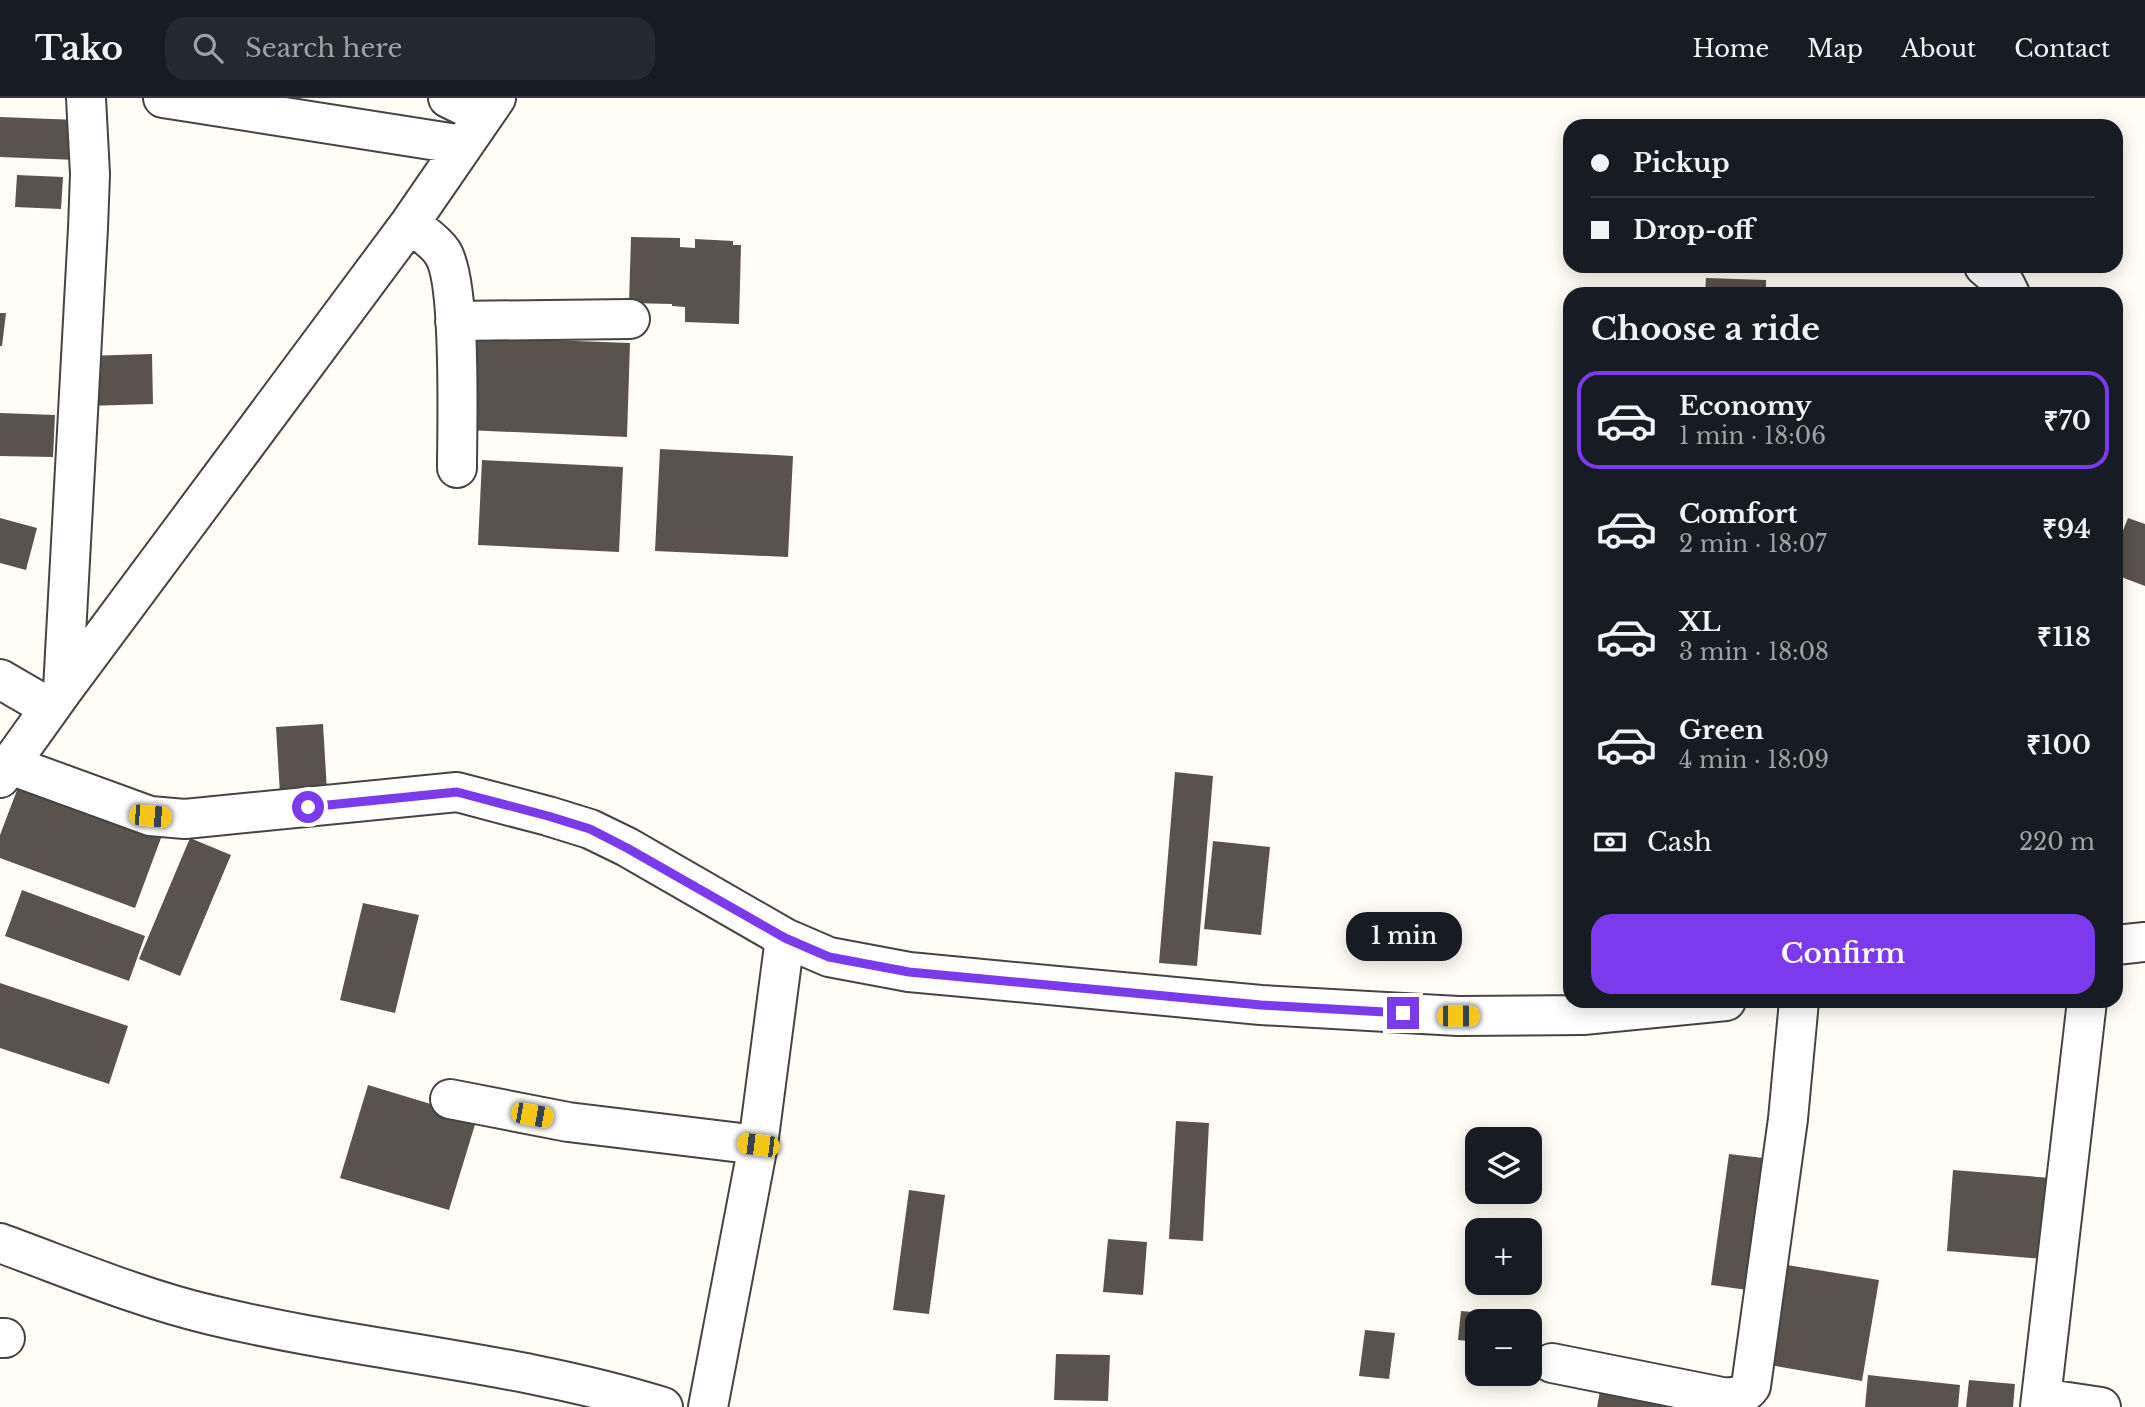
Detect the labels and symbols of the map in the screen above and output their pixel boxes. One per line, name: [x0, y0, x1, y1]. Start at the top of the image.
route start: [292, 791, 324, 823]
car: [129, 804, 172, 828]
callout: 1 min: [1345, 912, 1461, 960]
route end: [1387, 997, 1419, 1029]
car: [1438, 1006, 1480, 1027]
car: [510, 1101, 555, 1129]
car: [736, 1132, 781, 1158]

